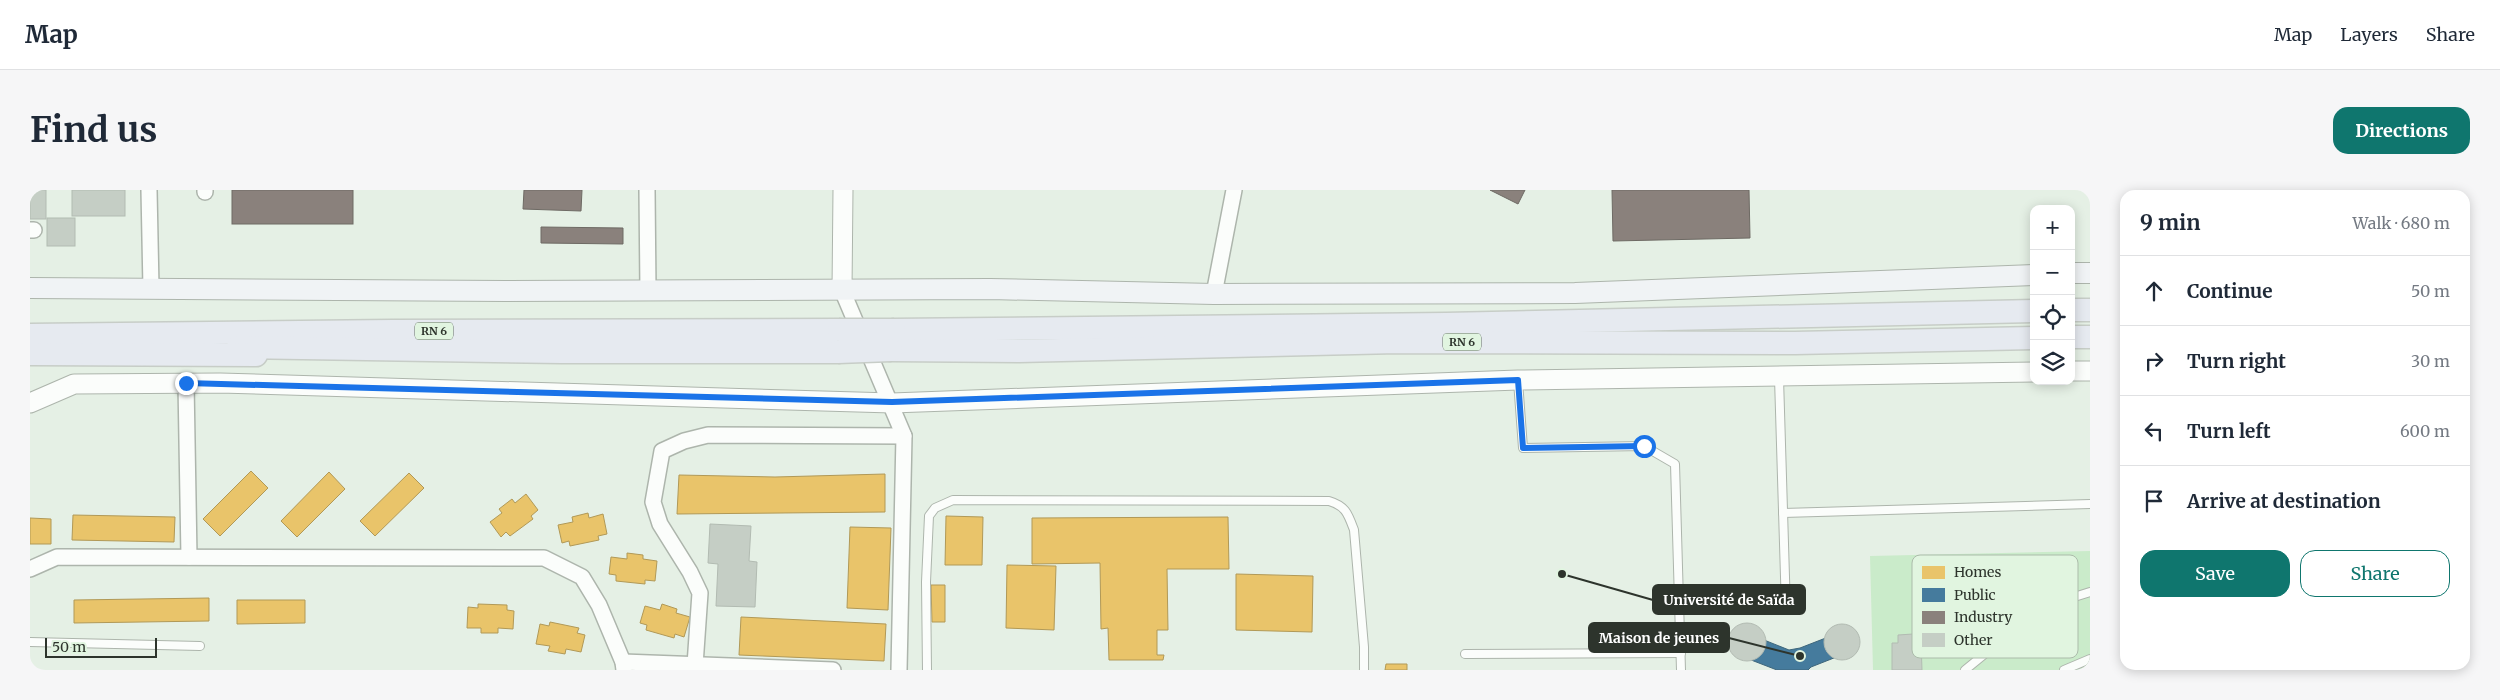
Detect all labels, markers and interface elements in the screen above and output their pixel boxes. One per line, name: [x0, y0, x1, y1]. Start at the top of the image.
text: Map: [25, 19, 78, 50]
text: Map: [2274, 23, 2312, 46]
text: Layers: [2340, 23, 2398, 46]
text: Share: [2426, 23, 2475, 46]
button: Directions: [2333, 107, 2470, 154]
text: Find us: [30, 108, 157, 152]
map controls: [2030, 205, 2075, 385]
button: +: [2030, 205, 2075, 250]
text: 9 min: [2140, 209, 2200, 236]
text: Walk · 680 m: [2352, 213, 2450, 233]
button: −: [2030, 250, 2075, 295]
icon: ahead: [2140, 277, 2168, 305]
text: Continue: [2187, 279, 2273, 303]
text: 50 m: [2411, 281, 2450, 301]
button: locate: [2030, 295, 2075, 340]
road number: RN 6: [415, 322, 453, 340]
road number: RN 6: [1443, 334, 1481, 350]
button: layers: [2030, 340, 2075, 385]
icon: right: [2140, 347, 2168, 375]
text: Turn right: [2187, 349, 2286, 373]
text: 30 m: [2411, 351, 2450, 371]
route end: [175, 372, 198, 395]
icon: left: [2140, 417, 2168, 445]
text: Turn left: [2187, 419, 2271, 443]
text: 600 m: [2400, 421, 2450, 441]
route start: [1633, 435, 1656, 458]
icon: arrive: [2140, 487, 2168, 515]
text: Arrive at destination: [2187, 489, 2381, 513]
button: Save: [2140, 550, 2290, 597]
button: Share: [2300, 550, 2450, 597]
legend: [1912, 555, 2078, 658]
text: Homes: [1954, 563, 2001, 581]
callout: Université de Saïda: [1653, 585, 1805, 614]
text: Public: [1954, 586, 1996, 604]
text: Université de Saïda: [1663, 591, 1795, 609]
text: Industry: [1954, 608, 2013, 626]
callout: Maison de jeunes: [1589, 623, 1729, 652]
text: Maison de jeunes: [1599, 629, 1719, 647]
text: Other: [1954, 631, 1993, 649]
scale bar: [45, 635, 158, 658]
text: 50 m: [52, 638, 86, 656]

